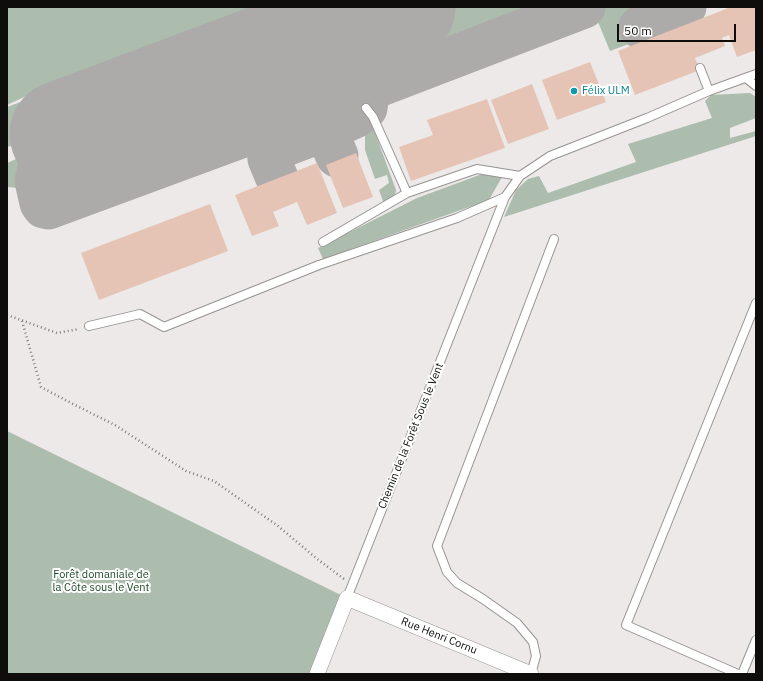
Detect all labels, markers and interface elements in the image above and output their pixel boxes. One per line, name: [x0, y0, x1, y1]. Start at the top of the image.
scale bar: [619, 16, 738, 42]
text: 50 m: [624, 23, 652, 38]
place label: Félix ULM: [582, 84, 630, 98]
marker: Félix ULM: [569, 86, 579, 96]
street label: Chemin de la Forêt Sous le Vent: [376, 361, 446, 511]
park label: Forêt domaniale de la Côte sous le Vent: [53, 568, 149, 594]
street label: Rue Henri Cornu: [399, 615, 479, 657]

